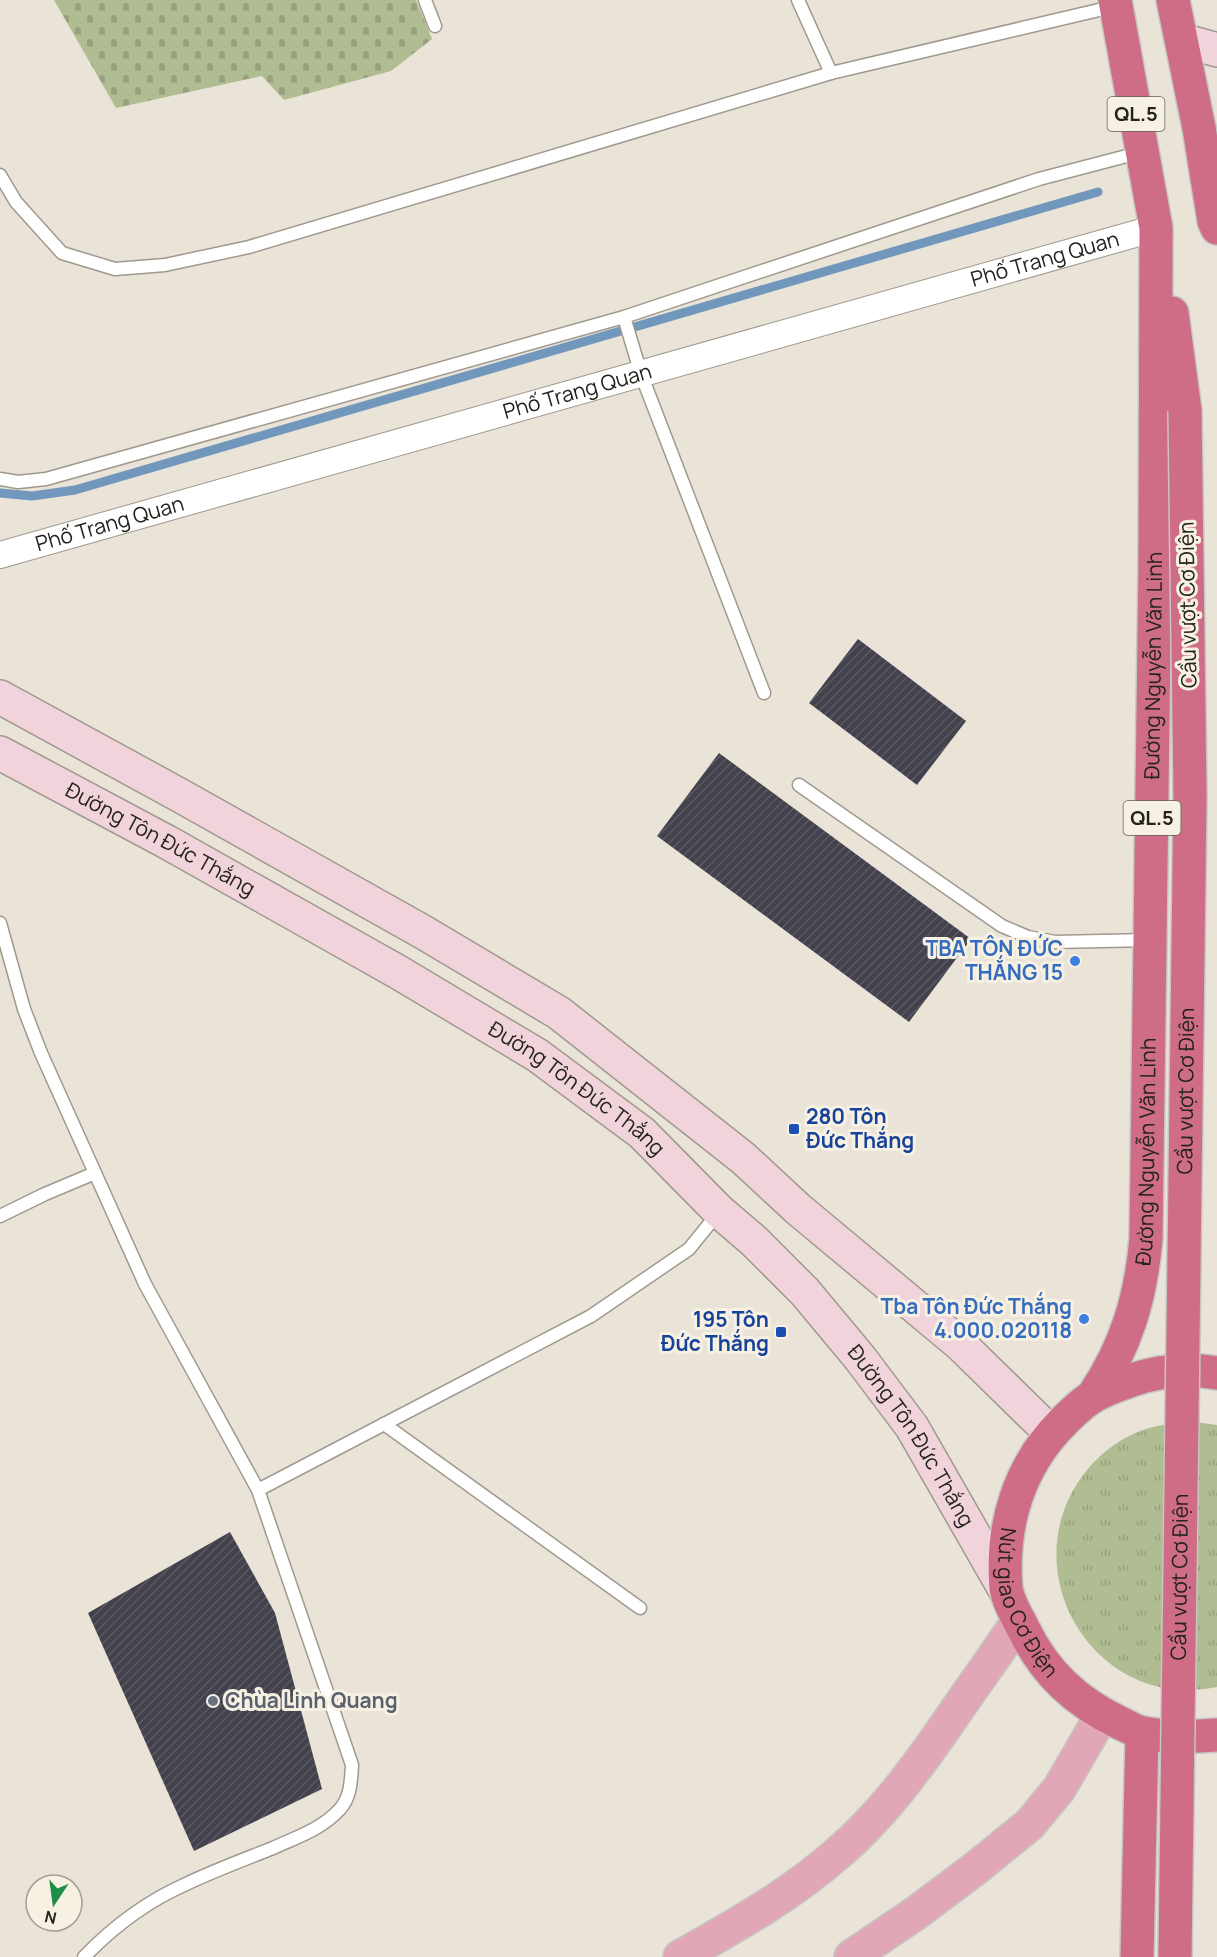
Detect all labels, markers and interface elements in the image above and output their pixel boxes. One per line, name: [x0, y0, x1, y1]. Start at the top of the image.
road number: QL.5: [1108, 97, 1164, 131]
street label: Phố Trang Quan: [967, 224, 1122, 293]
street label: Phố Trang Quan: [500, 356, 655, 425]
street label: Phố Trang Quan: [32, 489, 187, 557]
street label: Cầu vượt Cơ Điện: [1172, 522, 1202, 688]
street label: Đường Nguyễn Văn Linh: [1137, 552, 1168, 780]
street label: Đường Tôn Đức Thắng: [61, 775, 261, 902]
road number: QL.5: [1124, 801, 1180, 835]
place label: TBA TÔN ĐỨC THẮNG 15: [926, 934, 1063, 986]
marker: TBA TÔN ĐỨC THẮNG 15: [1068, 954, 1082, 968]
street label: Cầu vượt Cơ Điện: [1170, 1008, 1200, 1175]
street label: Đường Tôn Đức Thắng: [484, 1014, 672, 1161]
street label: Đường Nguyễn Văn Linh: [1128, 1038, 1162, 1267]
place label: 280 Tôn Đức Thắng: [806, 1102, 914, 1154]
marker: 280 Tôn Đức Thắng: [787, 1122, 801, 1136]
place label: Tba Tôn Đức Thắng 4.000.020118: [880, 1292, 1072, 1344]
place label: 195 Tôn Đức Thắng: [661, 1305, 769, 1357]
marker: Tba Tôn Đức Thắng 4.000.020118: [1077, 1312, 1091, 1326]
marker: 195 Tôn Đức Thắng: [774, 1325, 788, 1339]
street label: Đường Tôn Đức Thắng: [842, 1339, 981, 1531]
street label: Cầu vượt Cơ Điện: [1164, 1494, 1194, 1660]
street label: Nút giao Cơ Điện: [992, 1526, 1065, 1683]
place label: Chùa Linh Quang: [225, 1686, 398, 1714]
marker: Chùa Linh Quang: [206, 1694, 220, 1708]
north arrow: [24, 1873, 84, 1933]
text: N: [43, 1906, 59, 1930]

